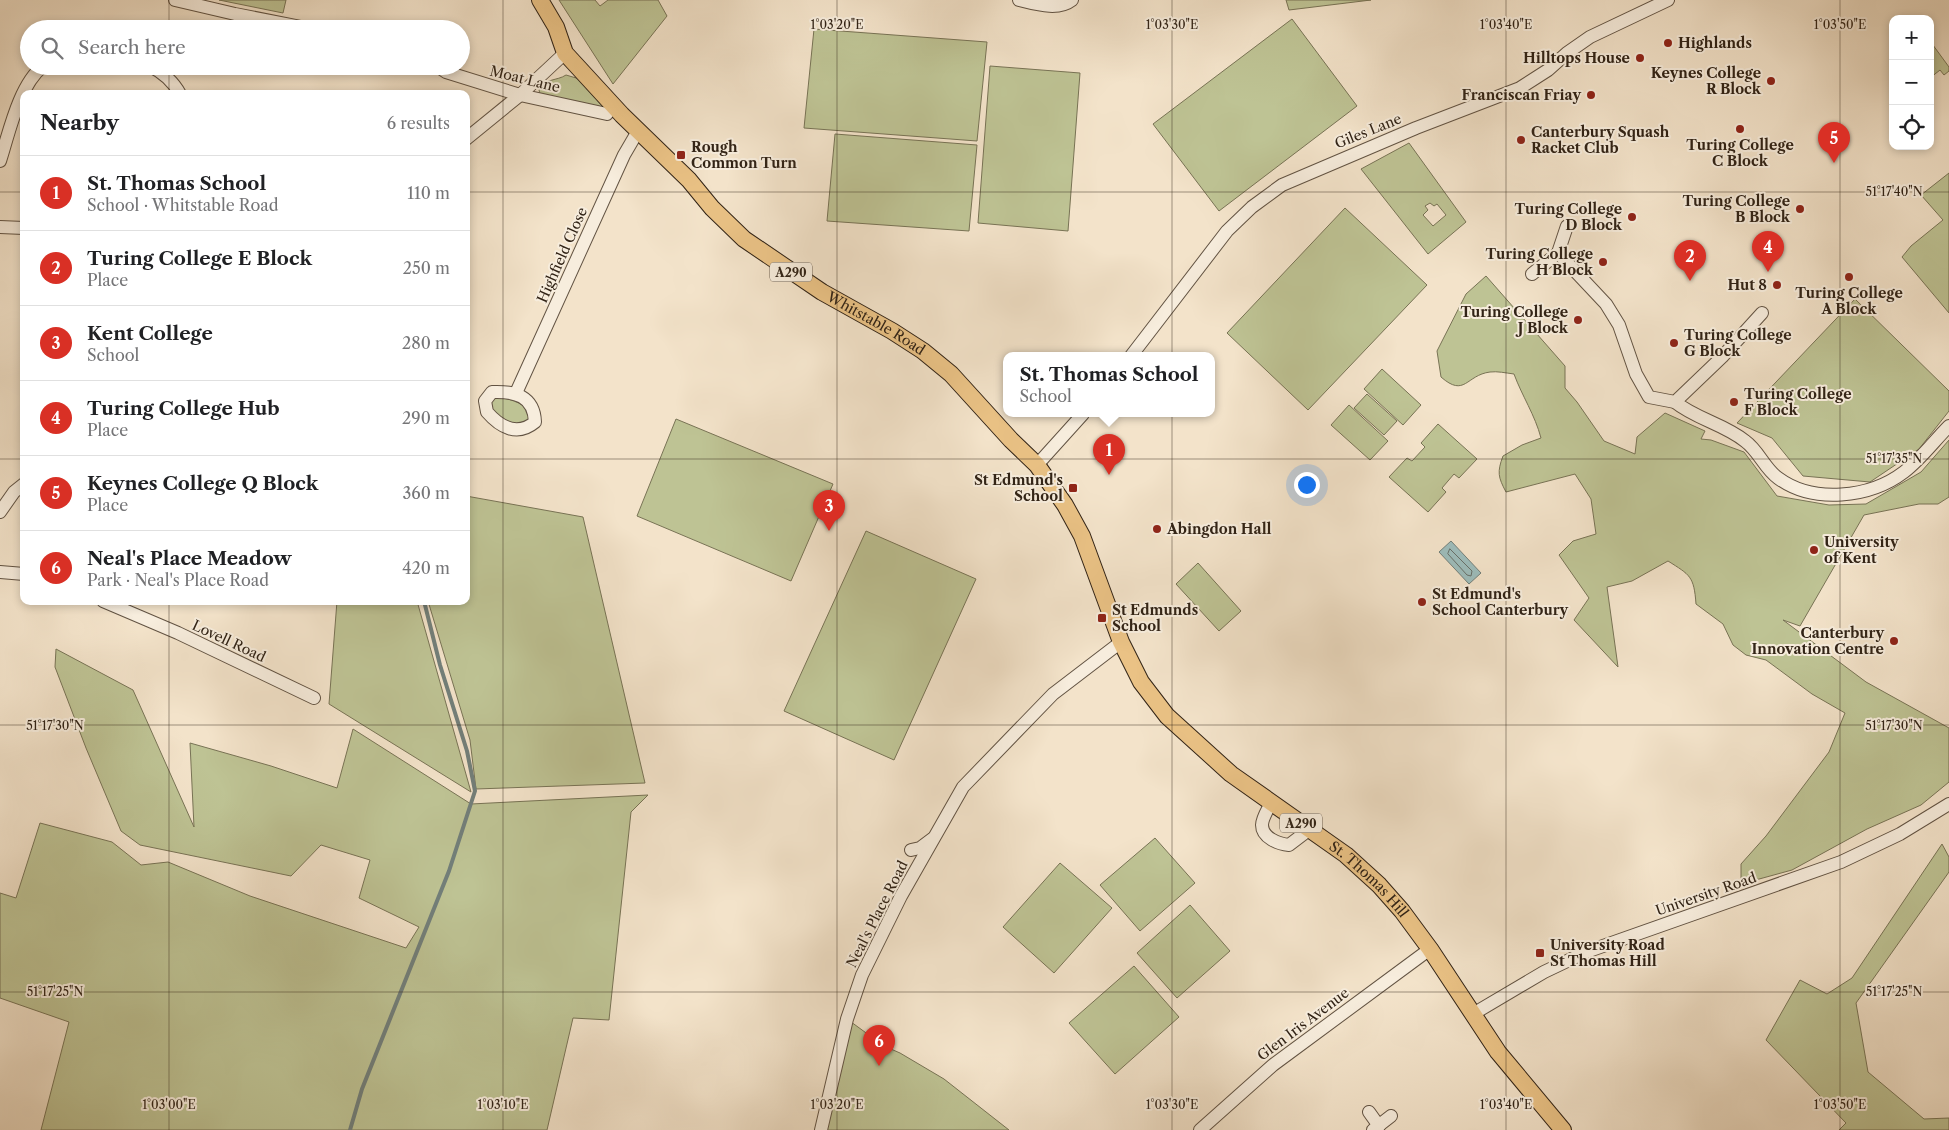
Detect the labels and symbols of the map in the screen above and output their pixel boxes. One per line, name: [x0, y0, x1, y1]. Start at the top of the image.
text: 1°03'20"E: [811, 17, 863, 32]
text: 1°03'30"E: [1146, 17, 1198, 32]
text: 1°03'40"E: [1480, 17, 1532, 32]
text: 1°03'50"E: [1814, 17, 1866, 32]
place label: Highlands: [1678, 34, 1752, 52]
marker: Highlands: [1662, 37, 1674, 49]
place label: Hilltops House: [1523, 49, 1630, 67]
marker: Hilltops House: [1634, 52, 1646, 64]
street label: Moat Lane: [488, 62, 562, 96]
place label: Keynes College R Block: [1651, 64, 1762, 98]
marker: Keynes College R Block: [1765, 75, 1777, 87]
place label: Franciscan Friay: [1462, 86, 1581, 104]
marker: Franciscan Friay: [1585, 89, 1597, 101]
street label: Giles Lane: [1332, 109, 1404, 153]
pin: 5: [1818, 122, 1850, 163]
place label: Canterbury Squash Racket Club: [1531, 123, 1670, 157]
marker: Turing College C Block: [1734, 123, 1746, 135]
marker: Canterbury Squash Racket Club: [1515, 134, 1527, 146]
place label: Turing College C Block: [1686, 136, 1794, 170]
place label: Rough Common Turn: [691, 138, 797, 172]
marker: Rough Common Turn: [675, 149, 687, 161]
text: 51°17'40"N: [1865, 184, 1923, 199]
place label: Turing College B Block: [1683, 192, 1791, 226]
place label: Turing College D Block: [1515, 200, 1623, 234]
marker: Turing College B Block: [1794, 203, 1806, 215]
street label: Highfield Close: [533, 204, 591, 306]
marker: Turing College D Block: [1626, 211, 1638, 223]
pin: 4: [1752, 231, 1784, 272]
pin: 2: [1674, 240, 1706, 281]
place label: Turing College H Block: [1486, 245, 1594, 279]
marker: Turing College H Block: [1597, 256, 1609, 268]
road number: A290: [770, 262, 812, 282]
marker: Turing College A Block: [1843, 271, 1855, 283]
place label: Hut 8: [1727, 276, 1767, 294]
marker: Hut 8: [1771, 279, 1783, 291]
place label: Turing College A Block: [1795, 284, 1903, 318]
street label: Whitstable Road: [823, 287, 929, 359]
place label: Turing College J Block: [1461, 303, 1569, 337]
marker: Turing College J Block: [1572, 314, 1584, 326]
place label: Turing College G Block: [1684, 326, 1792, 360]
marker: Turing College G Block: [1668, 337, 1680, 349]
place label: Turing College F Block: [1744, 385, 1852, 419]
marker: Turing College F Block: [1728, 396, 1740, 408]
pin: 1: [1093, 434, 1125, 475]
text: 51°17'35"N: [1866, 451, 1922, 466]
place label: St Edmund's School: [974, 471, 1063, 505]
your location: [1294, 472, 1320, 498]
marker: St Edmund's School: [1067, 482, 1079, 494]
pin: 3: [813, 490, 845, 531]
place label: Abingdon Hall: [1166, 520, 1272, 538]
marker: Abingdon Hall: [1151, 523, 1163, 535]
place label: University of Kent: [1824, 533, 1899, 567]
marker: University of Kent: [1808, 544, 1820, 556]
place label: St Edmund's School Canterbury: [1432, 585, 1568, 619]
marker: St Edmund's School Canterbury: [1416, 596, 1428, 608]
place label: St Edmunds School: [1112, 601, 1198, 635]
marker: St Edmunds School: [1096, 612, 1108, 624]
street label: Lovell Road: [189, 616, 269, 666]
place label: Canterbury Innovation Centre: [1751, 624, 1884, 658]
marker: Canterbury Innovation Centre: [1888, 635, 1900, 647]
text: 51°17'30"N: [26, 718, 84, 733]
text: 51°17'30"N: [1865, 718, 1923, 733]
road number: A290: [1280, 814, 1322, 832]
street label: St. Thomas Hill: [1326, 837, 1413, 921]
street label: Neal's Place Road: [842, 857, 912, 971]
street label: University Road: [1653, 868, 1759, 920]
place label: University Road St Thomas Hill: [1550, 936, 1665, 970]
marker: University Road St Thomas Hill: [1534, 947, 1546, 959]
text: 51°17'25"N: [27, 984, 83, 999]
street label: Glen Iris Avenue: [1254, 984, 1353, 1064]
text: 51°17'25"N: [1866, 984, 1922, 999]
pin: 6: [863, 1025, 895, 1066]
text: 1°03'00"E: [142, 1097, 196, 1112]
text: 1°03'10"E: [477, 1097, 529, 1112]
text: 1°03'20"E: [811, 1097, 863, 1112]
text: 1°03'30"E: [1146, 1097, 1198, 1112]
text: 1°03'40"E: [1480, 1097, 1532, 1112]
text: 1°03'50"E: [1814, 1097, 1866, 1112]

